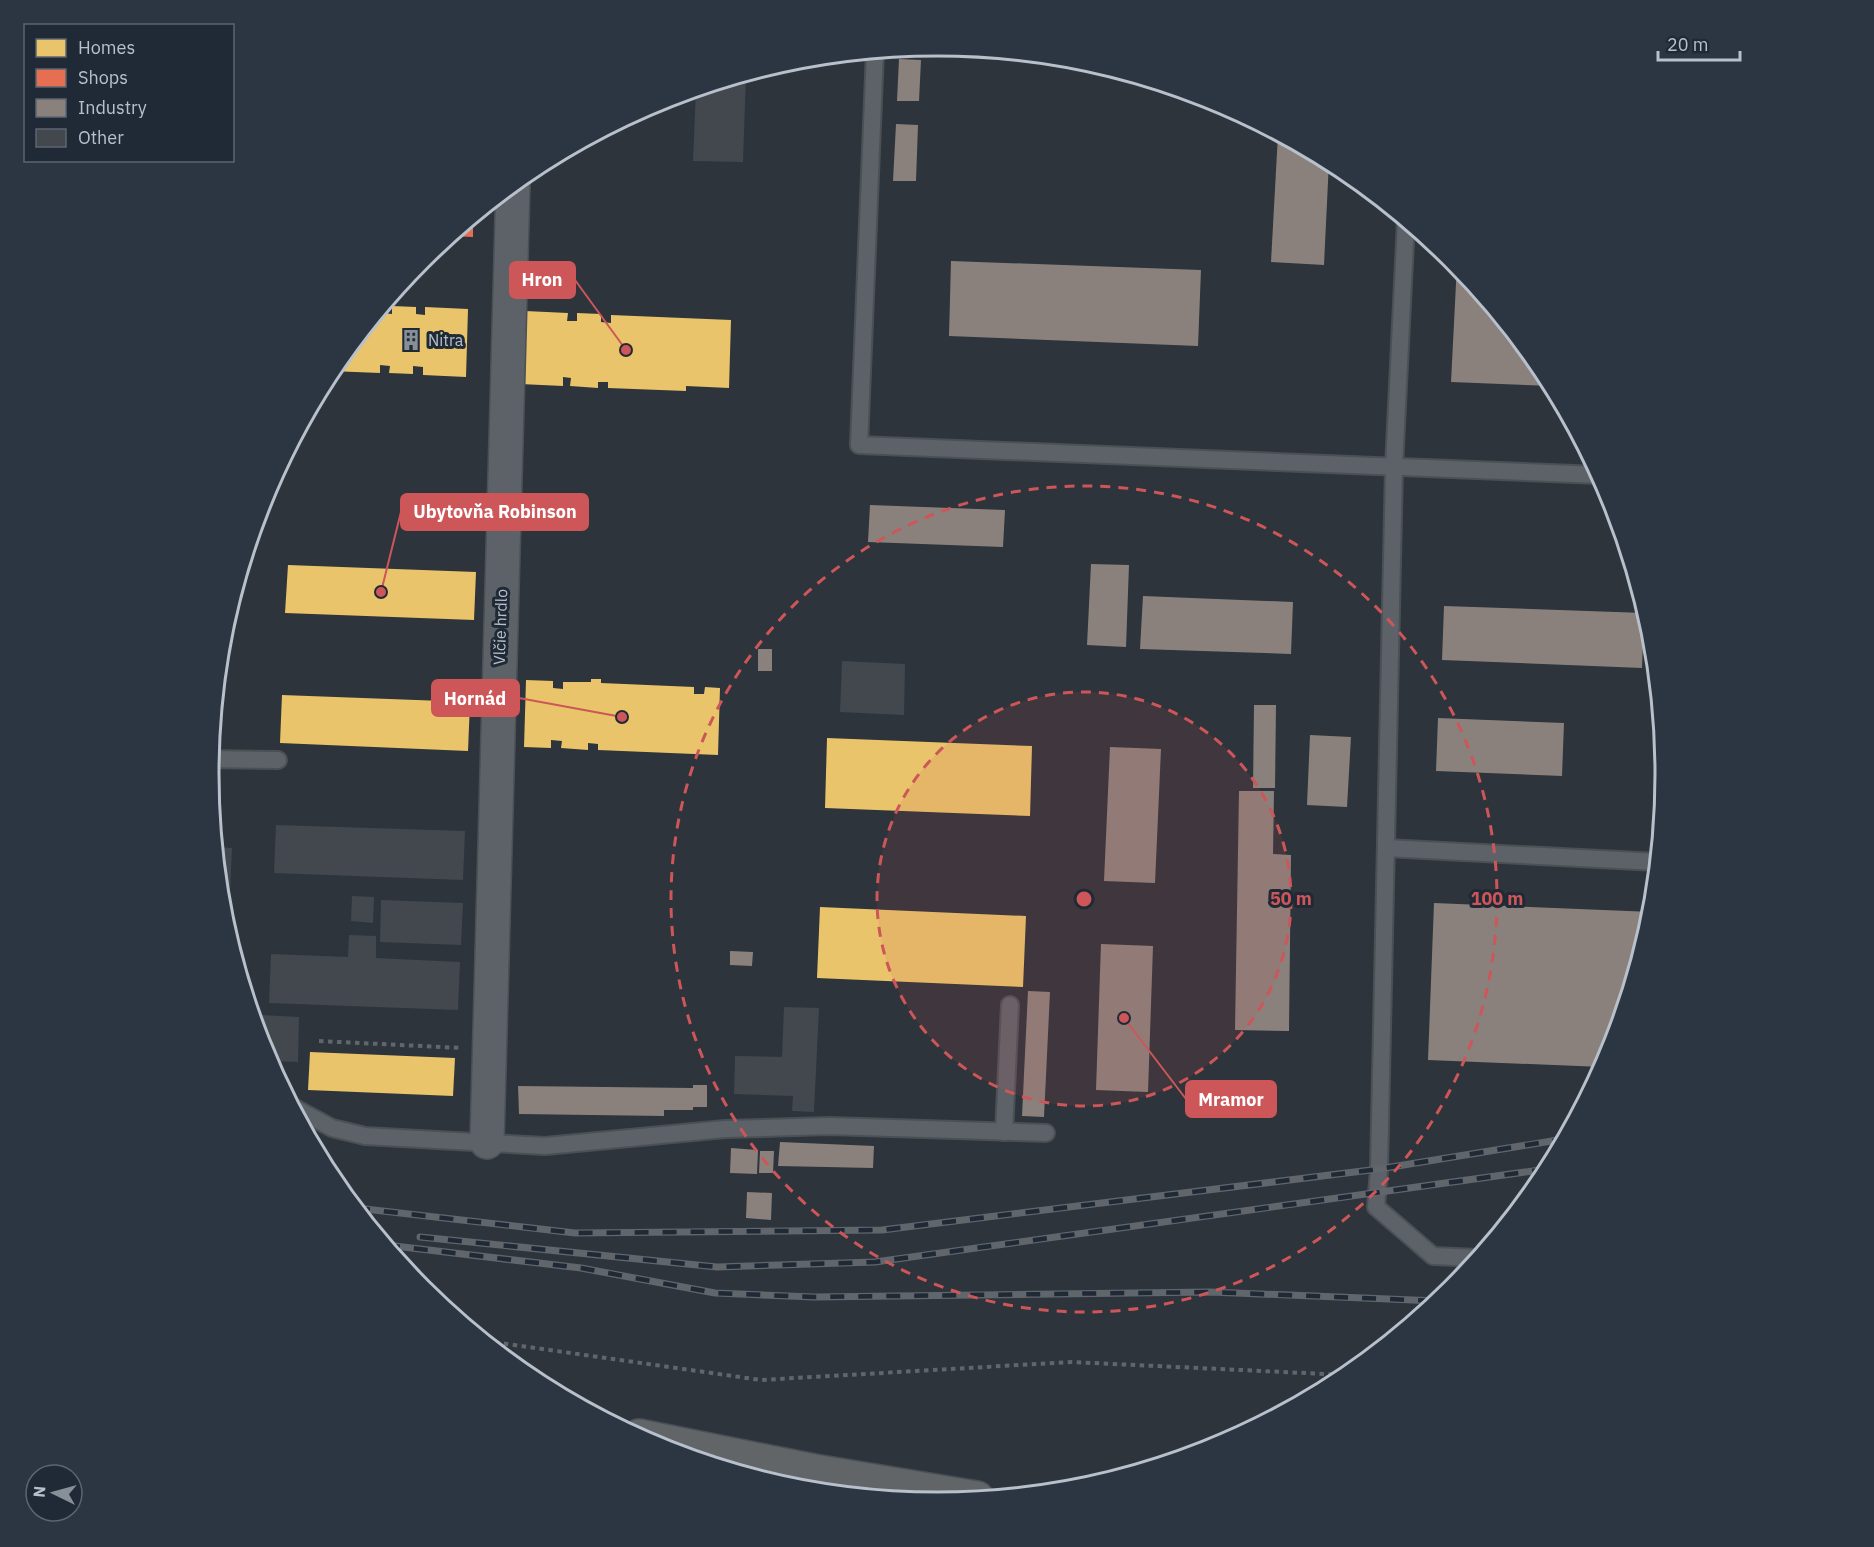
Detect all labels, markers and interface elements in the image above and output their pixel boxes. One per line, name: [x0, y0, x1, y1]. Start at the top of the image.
legend: [24, 24, 234, 162]
scale bar: [1658, 24, 1740, 62]
text: 20 m: [1667, 33, 1709, 56]
text: Homes: [78, 36, 135, 59]
text: Shops: [78, 66, 128, 89]
text: Industry: [78, 96, 147, 119]
text: Other: [78, 126, 124, 149]
callout: Hron: [510, 262, 575, 298]
text: Hron: [521, 268, 563, 291]
building icon: Nitra: [399, 328, 423, 352]
place label: Nitra: [428, 330, 464, 350]
callout: Ubytovňa Robinson: [401, 494, 588, 530]
text: Ubytovňa Robinson: [413, 500, 577, 523]
street label: Vlčie hrdlo: [489, 589, 511, 665]
callout: Hornád: [432, 680, 519, 716]
text: Hornád: [444, 687, 506, 710]
text: 50 m: [1270, 887, 1312, 910]
text: 100 m: [1471, 887, 1523, 910]
centre of rings: [1074, 889, 1094, 909]
callout: Mramor: [1186, 1081, 1276, 1117]
text: Mramor: [1198, 1088, 1264, 1111]
north arrow: [24, 1463, 84, 1523]
text: N: [29, 1485, 50, 1498]

